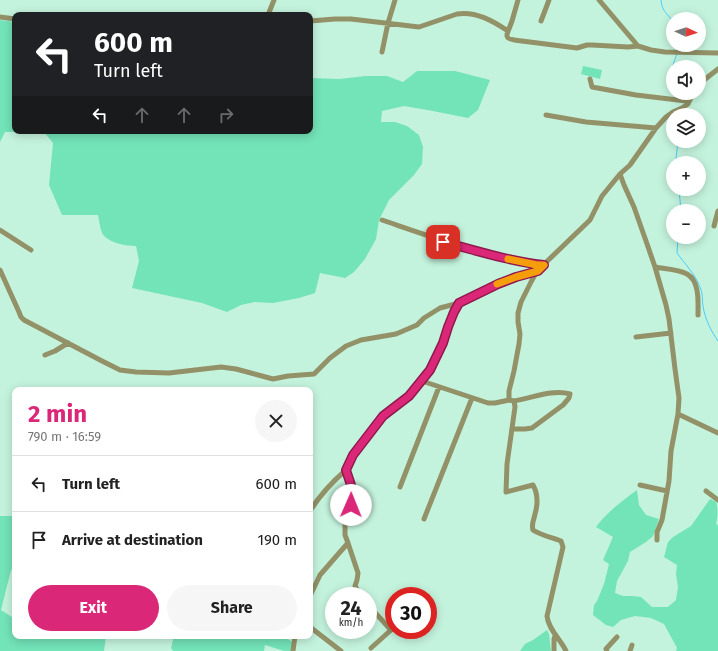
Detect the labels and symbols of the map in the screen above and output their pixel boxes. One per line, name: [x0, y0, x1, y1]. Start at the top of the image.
north arrow: [666, 12, 706, 52]
pin: [426, 225, 460, 259]
position arrow: [330, 484, 372, 526]
speed limit sign: 30: [385, 587, 437, 639]

